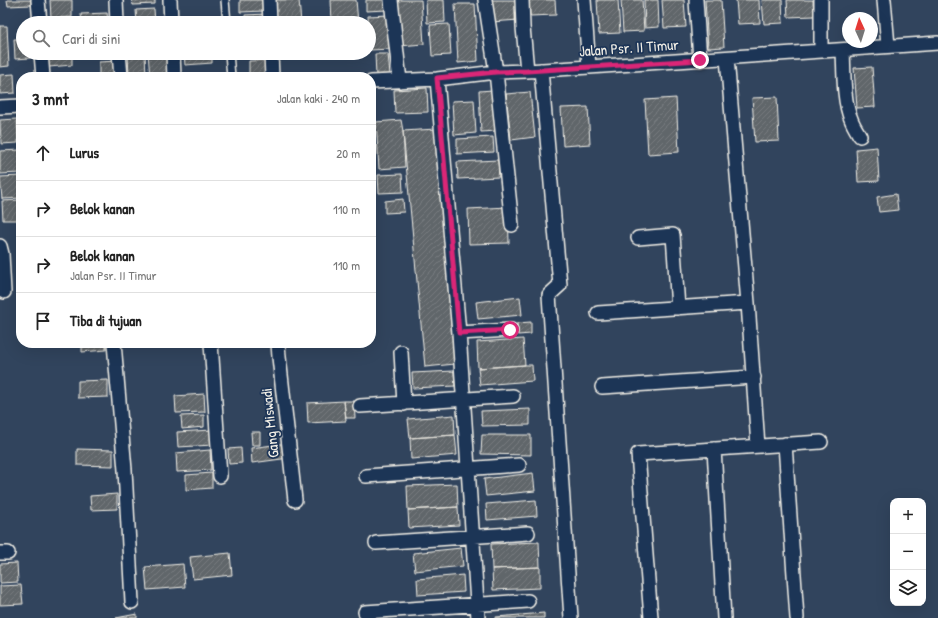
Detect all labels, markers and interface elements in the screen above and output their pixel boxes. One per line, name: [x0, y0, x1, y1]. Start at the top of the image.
north arrow: [842, 12, 878, 48]
search box: [16, 16, 376, 60]
icon: search: [30, 27, 52, 49]
text: Cari di sini: [62, 28, 121, 49]
street label: Jalan Psr. II Timur: [578, 34, 680, 61]
route end: [691, 51, 709, 69]
text: 3 mnt: [32, 87, 69, 110]
text: Jalan kaki · 240 m: [277, 89, 360, 107]
icon: ahead: [32, 142, 54, 164]
text: Lurus: [70, 142, 99, 163]
text: 20 m: [336, 144, 360, 162]
icon: right: [32, 198, 54, 220]
text: Belok kanan: [70, 198, 135, 219]
text: 110 m: [333, 200, 360, 218]
text: Belok kanan: [70, 245, 135, 266]
icon: right: [32, 254, 54, 276]
text: 110 m: [333, 256, 360, 274]
text: Jalan Psr. II Timur: [70, 266, 157, 284]
icon: arrive: [32, 310, 54, 332]
text: Tiba di tujuan: [70, 310, 142, 331]
route start: [501, 321, 519, 339]
street label: Gang Miswadi: [255, 387, 284, 459]
map controls: [890, 498, 926, 606]
button: +: [890, 498, 926, 534]
button: −: [890, 534, 926, 570]
button: layers: [890, 570, 926, 606]

